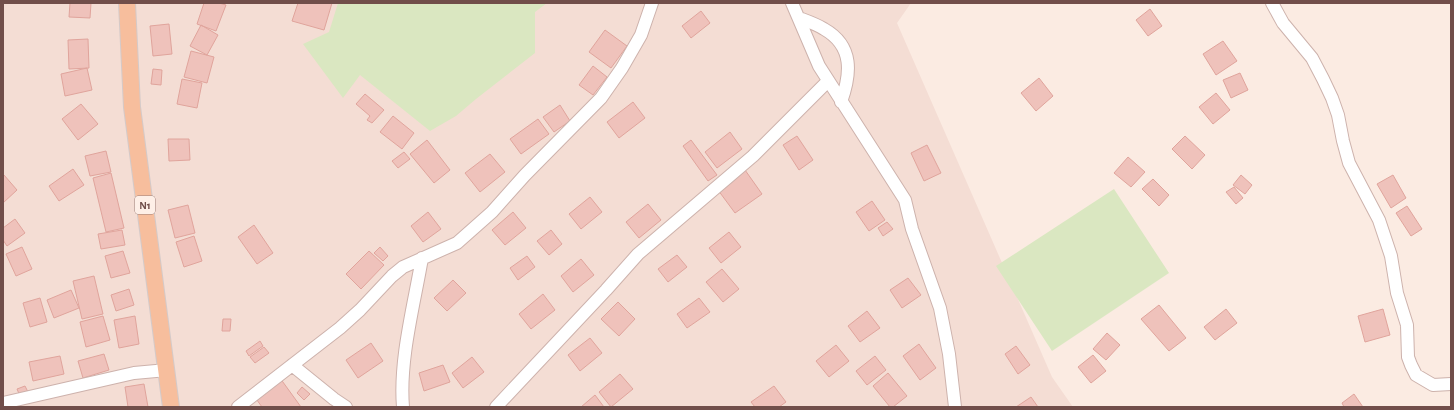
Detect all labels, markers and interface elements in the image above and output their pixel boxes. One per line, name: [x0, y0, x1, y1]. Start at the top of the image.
road number: N1: [135, 196, 155, 214]

